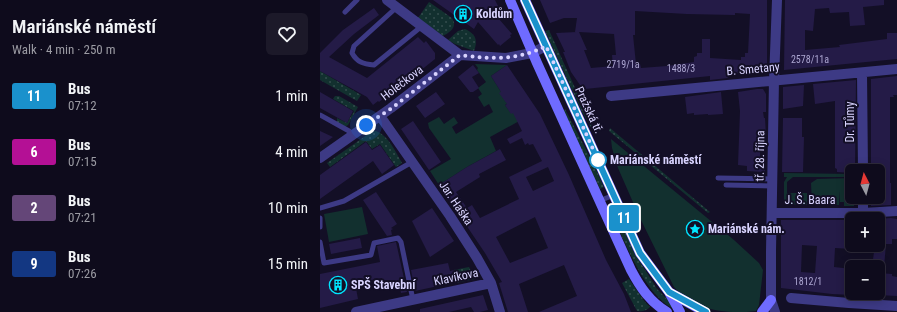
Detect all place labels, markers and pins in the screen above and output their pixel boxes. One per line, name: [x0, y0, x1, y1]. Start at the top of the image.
building icon: Koldům: [453, 4, 473, 24]
place label: Koldům: [476, 7, 512, 21]
marker: Mariánské náměstí: [589, 151, 607, 169]
place label: Mariánské náměstí: [610, 153, 702, 167]
place icon: Mariánské nám.: [685, 219, 705, 239]
place label: Mariánské nám.: [708, 222, 785, 236]
building icon: SPŠ Stavební: [328, 275, 348, 295]
place label: SPŠ Stavební: [351, 277, 416, 292]

